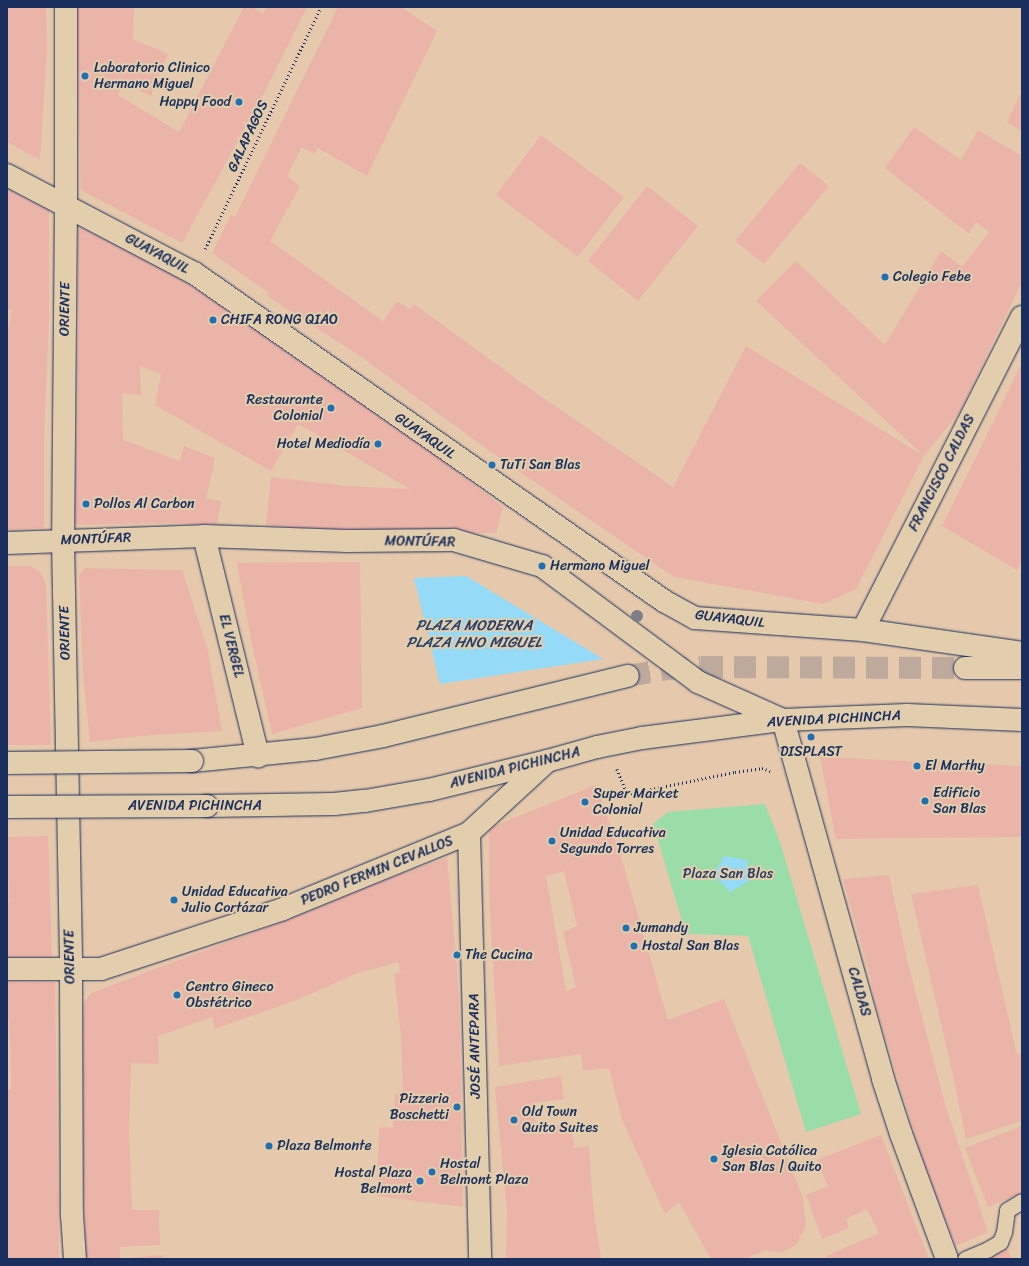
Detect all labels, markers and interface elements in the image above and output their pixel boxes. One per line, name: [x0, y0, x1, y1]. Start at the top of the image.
place label: Laboratorio Clinico Hermano Miguel: [94, 60, 210, 92]
marker: Laboratorio Clinico Hermano Miguel: [79, 70, 91, 82]
place label: Happy Food: [159, 94, 231, 110]
street label: GALAPAGOS: [224, 97, 272, 175]
marker: Happy Food: [234, 97, 244, 107]
street label: GUAYAQUIL: [122, 230, 192, 278]
place label: Colegio Febe: [893, 269, 971, 285]
marker: Colegio Febe: [880, 272, 890, 282]
street label: ORIENTE: [56, 282, 74, 336]
place label: CHIFA RONG QIAO: [221, 312, 338, 328]
marker: CHIFA RONG QIAO: [208, 315, 218, 325]
place label: Restaurante Colonial: [247, 392, 323, 424]
marker: Restaurante Colonial: [326, 403, 336, 413]
street label: GUAYAQUIL: [392, 409, 458, 463]
street label: FRANCISCO CALDAS: [905, 412, 979, 534]
place label: Hotel Mediodía: [277, 436, 370, 452]
marker: Hotel Mediodía: [373, 439, 383, 449]
place label: TuTi San Blas: [500, 457, 582, 473]
marker: TuTi San Blas: [487, 460, 497, 470]
place label: Pollos Al Carbon: [94, 496, 195, 512]
marker: Pollos Al Carbon: [81, 499, 91, 509]
street label: MONTÚFAR: [60, 529, 132, 549]
street label: MONTÚFAR: [385, 533, 455, 551]
place label: Hermano Miguel: [550, 558, 649, 574]
marker: Hermano Miguel: [537, 561, 547, 571]
street label: ORIENTE: [56, 606, 74, 660]
street label: GUAYAQUIL: [694, 606, 766, 632]
street label: EL VERGEL: [215, 613, 247, 679]
water label: PLAZA MODERNA PLAZA HNO MIGUEL: [406, 616, 542, 651]
street label: AVENIDA PICHINCHA: [766, 707, 902, 731]
marker: DISPLAST: [806, 732, 816, 742]
street label: AVENIDA PICHINCHA: [447, 744, 583, 792]
place label: DISPLAST: [780, 744, 842, 760]
place label: El Marthy: [925, 758, 985, 774]
marker: El Marthy: [912, 761, 922, 771]
place label: Edificio San Blas: [933, 785, 986, 818]
place label: Super Market Colonial: [593, 786, 678, 818]
marker: Edificio San Blas: [920, 796, 930, 806]
marker: Super Market Colonial: [580, 797, 590, 807]
street label: AVENIDA PICHINCHA: [127, 798, 263, 814]
place label: Unidad Educativa Segundo Torres: [560, 825, 666, 858]
street label: PEDRO FERMIN CEVALLOS: [298, 833, 456, 909]
marker: Unidad Educativa Segundo Torres: [547, 836, 557, 846]
park label: Plaza San Blas: [683, 866, 773, 882]
place label: Unidad Educativa Julio Cortázar: [182, 884, 288, 916]
marker: Unidad Educativa Julio Cortázar: [169, 895, 179, 905]
place label: Jumandy: [634, 920, 688, 936]
marker: Jumandy: [621, 923, 631, 933]
street label: ORIENTE: [61, 930, 79, 984]
place label: Hostal San Blas: [642, 938, 740, 954]
marker: Hostal San Blas: [629, 941, 639, 951]
place label: The Cucina: [465, 947, 533, 963]
marker: The Cucina: [452, 950, 462, 960]
street label: CALDAS: [844, 965, 874, 1019]
place label: Centro Gineco Obstétrico: [186, 979, 273, 1012]
marker: Centro Gineco Obstétrico: [171, 989, 183, 1001]
street label: JOSÉ ANTEPARA: [466, 993, 484, 1099]
place label: Pizzeria Boschetti: [390, 1091, 449, 1124]
marker: Pizzeria Boschetti: [452, 1102, 462, 1112]
place label: Old Town Quito Suites: [522, 1104, 599, 1136]
marker: Old Town Quito Suites: [509, 1115, 519, 1125]
place label: Plaza Belmonte: [277, 1138, 372, 1154]
marker: Plaza Belmonte: [264, 1141, 274, 1151]
place label: Iglesia Católica San Blas | Quito: [722, 1143, 822, 1176]
marker: Iglesia Católica San Blas | Quito: [709, 1154, 719, 1164]
place label: Hostal Belmont Plaza: [440, 1156, 528, 1188]
place label: Hostal Plaza Belmont: [335, 1165, 412, 1198]
marker: Hostal Belmont Plaza: [427, 1167, 437, 1177]
marker: Hostal Plaza Belmont: [415, 1176, 425, 1186]

